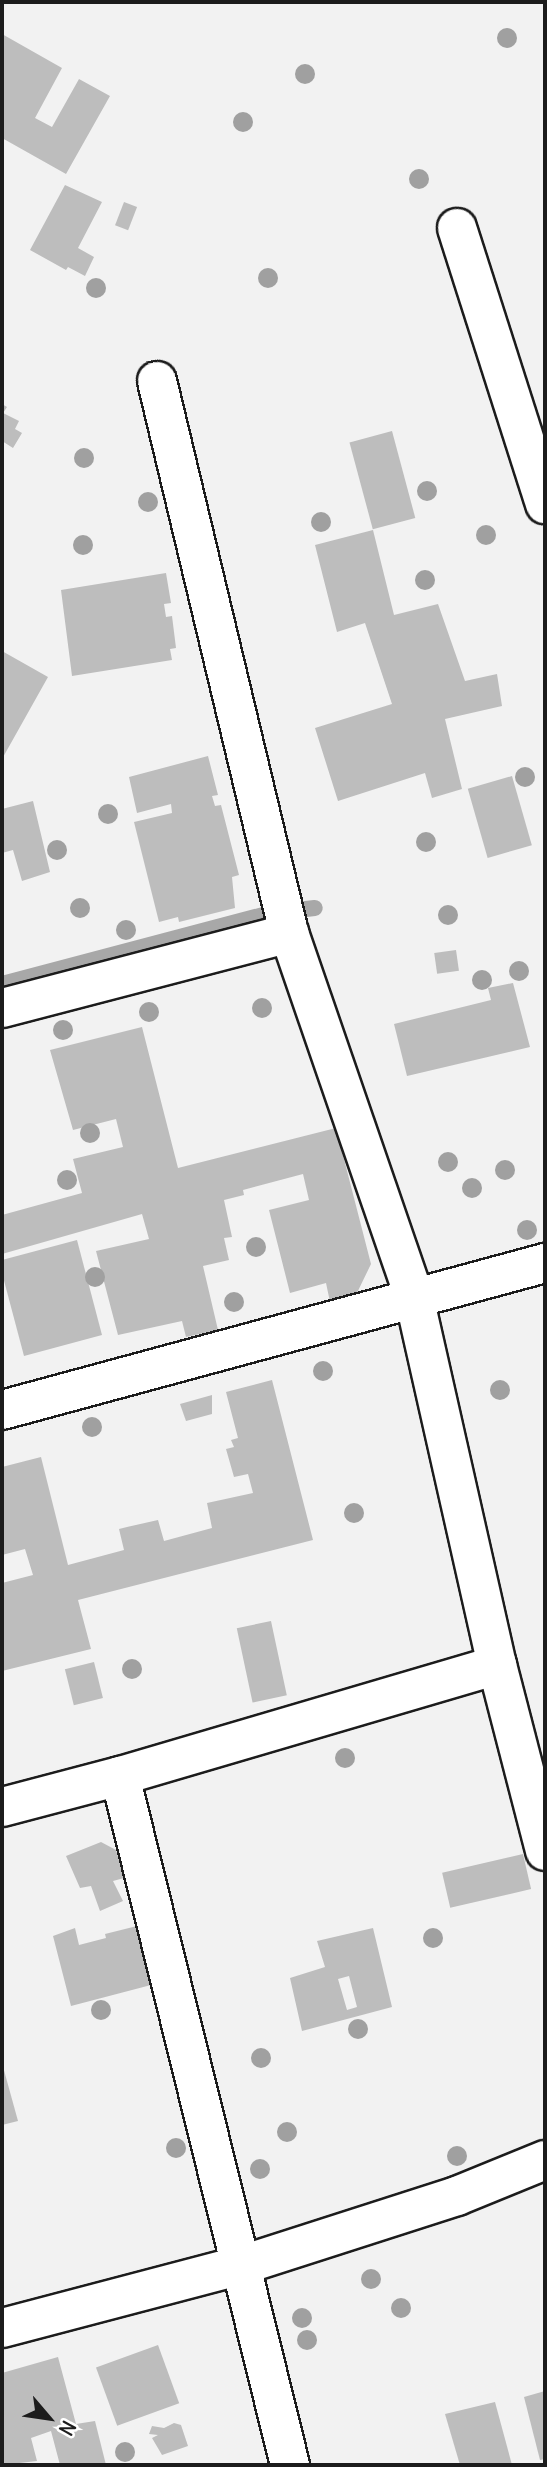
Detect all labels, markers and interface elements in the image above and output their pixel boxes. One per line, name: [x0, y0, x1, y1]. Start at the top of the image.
north arrow: [14, 2383, 84, 2453]
text: N: [54, 2417, 81, 2440]

